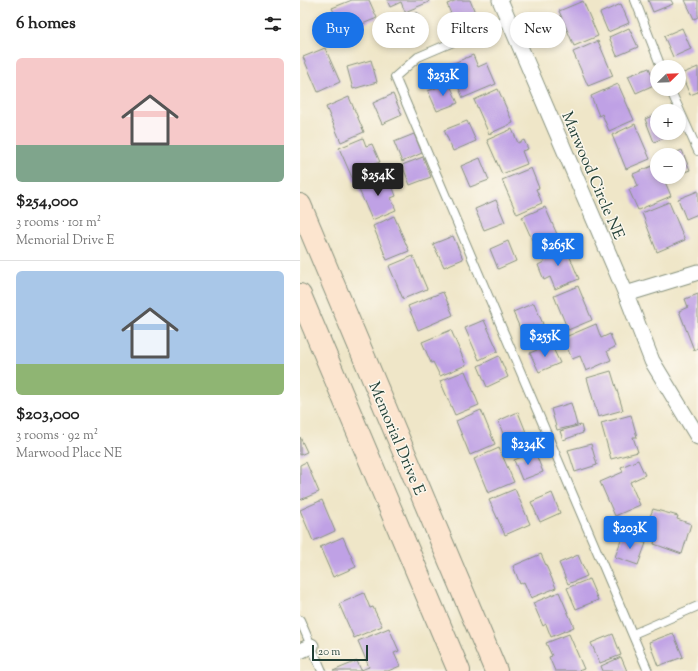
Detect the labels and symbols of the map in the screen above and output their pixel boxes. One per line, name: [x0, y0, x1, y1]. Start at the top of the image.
north arrow: [650, 60, 686, 96]
pin: $253K: [415, 63, 471, 97]
street label: Marwood Circle NE: [554, 108, 629, 244]
pin: $254K: [350, 163, 406, 197]
pin: $265K: [530, 233, 586, 267]
pin: $255K: [517, 324, 573, 358]
street label: Memorial Drive E: [361, 379, 430, 500]
pin: $234K: [500, 432, 556, 466]
pin: $203K: [602, 516, 658, 550]
scale bar: [312, 643, 368, 662]

